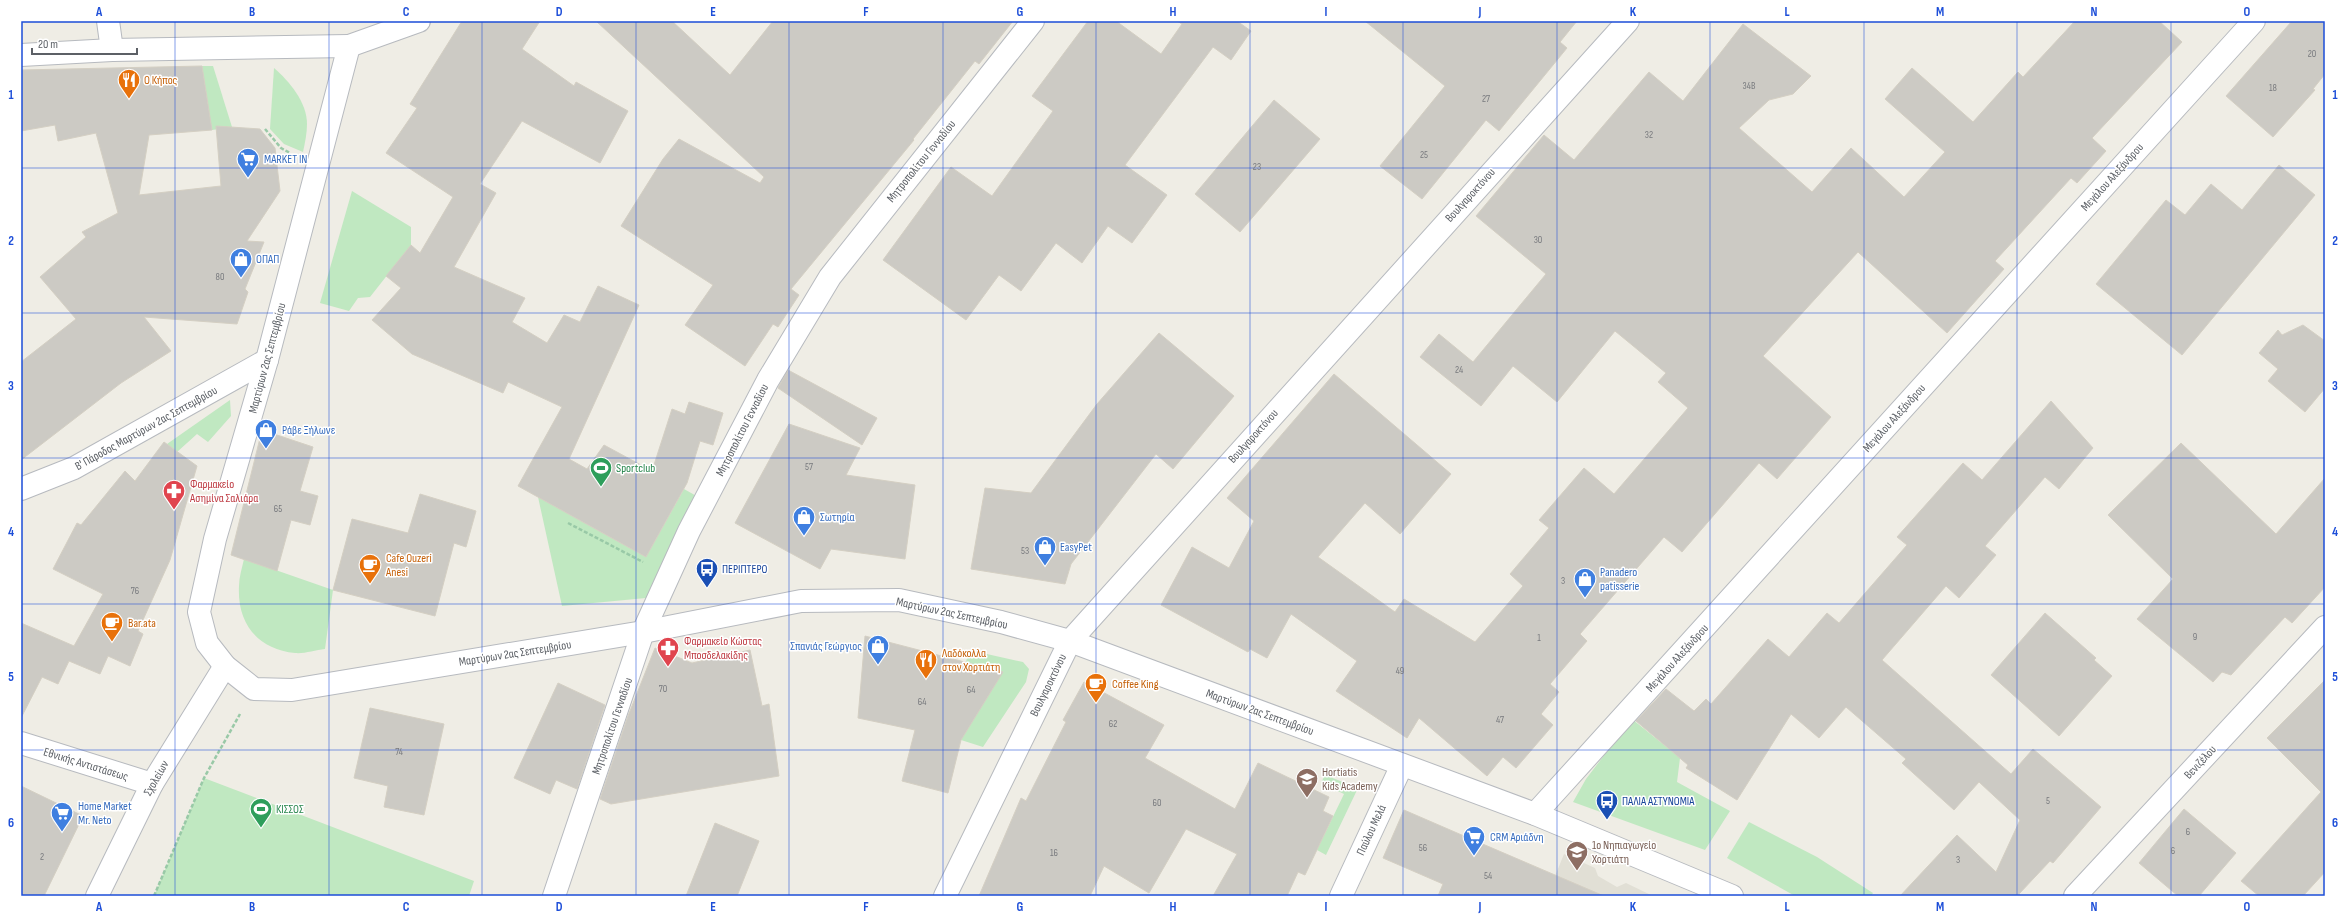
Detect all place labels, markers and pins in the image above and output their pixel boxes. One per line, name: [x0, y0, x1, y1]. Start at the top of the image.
restaurant icon: Ο Κήπος: [116, 67, 142, 100]
place label: Ο Κήπος: [144, 73, 178, 88]
supermarket icon: MARKET IN: [235, 146, 261, 179]
place label: MARKET IN: [264, 152, 307, 167]
shop icon: ΟΠΑΠ: [228, 246, 254, 279]
place label: ΟΠΑΠ: [256, 252, 279, 267]
shop icon: Ράβε Ξήλωνε: [253, 417, 279, 450]
place label: Ράβε Ξήλωνε: [282, 423, 336, 438]
sports icon: Sportclub: [588, 455, 614, 488]
place label: Sportclub: [616, 461, 655, 476]
place label: Φαρμακείο Ασημίνα Σαλιάρα: [189, 477, 258, 506]
pharmacy icon: Φαρμακείο Ασημίνα Σαλιάρα: [161, 478, 187, 511]
shop icon: Σωτηρία: [791, 504, 817, 537]
place label: Σωτηρία: [820, 510, 855, 525]
shop icon: EasyPet: [1032, 534, 1058, 567]
place label: EasyPet: [1060, 540, 1092, 555]
place label: Cafe Ouzeri Anesi: [385, 551, 432, 580]
cafe icon: Cafe Ouzeri Anesi: [357, 552, 383, 585]
bus stop icon: ΠΕΡΙΠΤΕΡΟ: [694, 556, 720, 589]
place label: ΠΕΡΙΠΤΕΡΟ: [722, 562, 767, 577]
place label: Panadero patisserie: [1600, 565, 1639, 594]
shop icon: Panadero patisserie: [1572, 566, 1598, 599]
cafe icon: Bar.ata: [99, 610, 125, 643]
place label: Bar.ata: [128, 616, 156, 631]
shop icon: Σπανιάς Γεώργιος: [865, 633, 891, 666]
place label: Φαρμακείο Κώστας Μποσδελακίδης: [684, 634, 762, 663]
pharmacy icon: Φαρμακείο Κώστας Μποσδελακίδης: [655, 635, 681, 668]
place label: Σπανιάς Γεώργιος: [790, 639, 862, 654]
place label: Λαδόκολλα στον Χορτιάτη: [941, 646, 1000, 675]
restaurant icon: Λαδόκολλα στον Χορτιάτη: [913, 647, 939, 680]
cafe icon: Coffee King: [1083, 671, 1109, 704]
place label: Coffee King: [1112, 677, 1159, 692]
place label: Hortiatis Kids Academy: [1322, 765, 1378, 794]
school or university icon: Hortiatis Kids Academy: [1294, 766, 1320, 799]
bus stop icon: ΠΑΛΙΑ ΑΣΤΥΝΟΜΙΑ: [1594, 788, 1620, 821]
place label: ΠΑΛΙΑ ΑΣΤΥΝΟΜΙΑ: [1622, 794, 1695, 809]
sports icon: ΚΙΣΣΟΣ: [248, 796, 274, 829]
place label: Home Market Mr. Neto: [78, 799, 132, 828]
supermarket icon: Home Market Mr. Neto: [49, 800, 75, 833]
place label: ΚΙΣΣΟΣ: [276, 802, 304, 817]
supermarket icon: CRM Αριάδνη: [1461, 824, 1487, 857]
place label: CRM Αριάδνη: [1490, 830, 1543, 845]
place label: 1ο Νηπιαγωγείο Χορτιάτη: [1591, 838, 1656, 867]
school or university icon: 1ο Νηπιαγωγείο Χορτιάτη: [1564, 839, 1590, 872]

